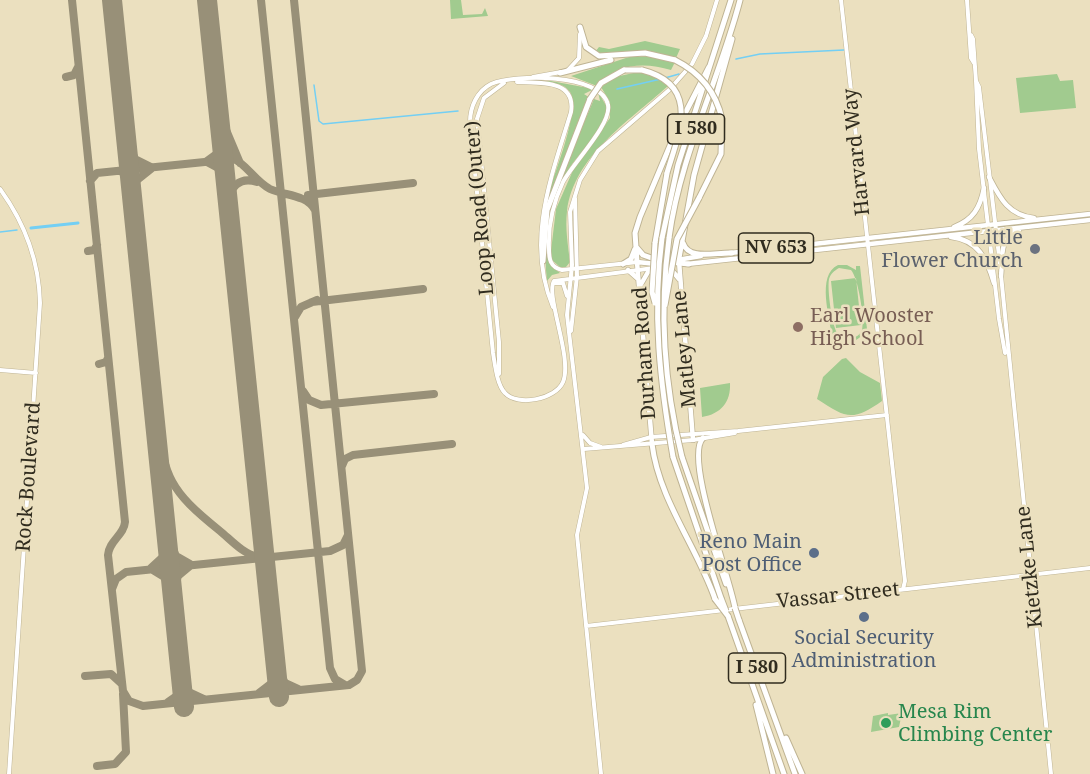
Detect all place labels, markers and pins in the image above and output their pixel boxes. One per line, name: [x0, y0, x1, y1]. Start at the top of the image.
place label: Little Flower Church: [881, 226, 1023, 273]
marker: Little Flower Church: [1028, 242, 1042, 256]
place label: Earl Wooster High School: [810, 304, 934, 351]
marker: Earl Wooster High School: [791, 320, 805, 334]
place label: Reno Main Post Office: [699, 530, 802, 577]
marker: Reno Main Post Office: [807, 546, 821, 560]
marker: Social Security Administration: [857, 610, 871, 624]
place label: Social Security Administration: [792, 626, 936, 673]
place label: Mesa Rim Climbing Center: [898, 700, 1052, 747]
marker: Mesa Rim Climbing Center: [879, 716, 893, 730]

